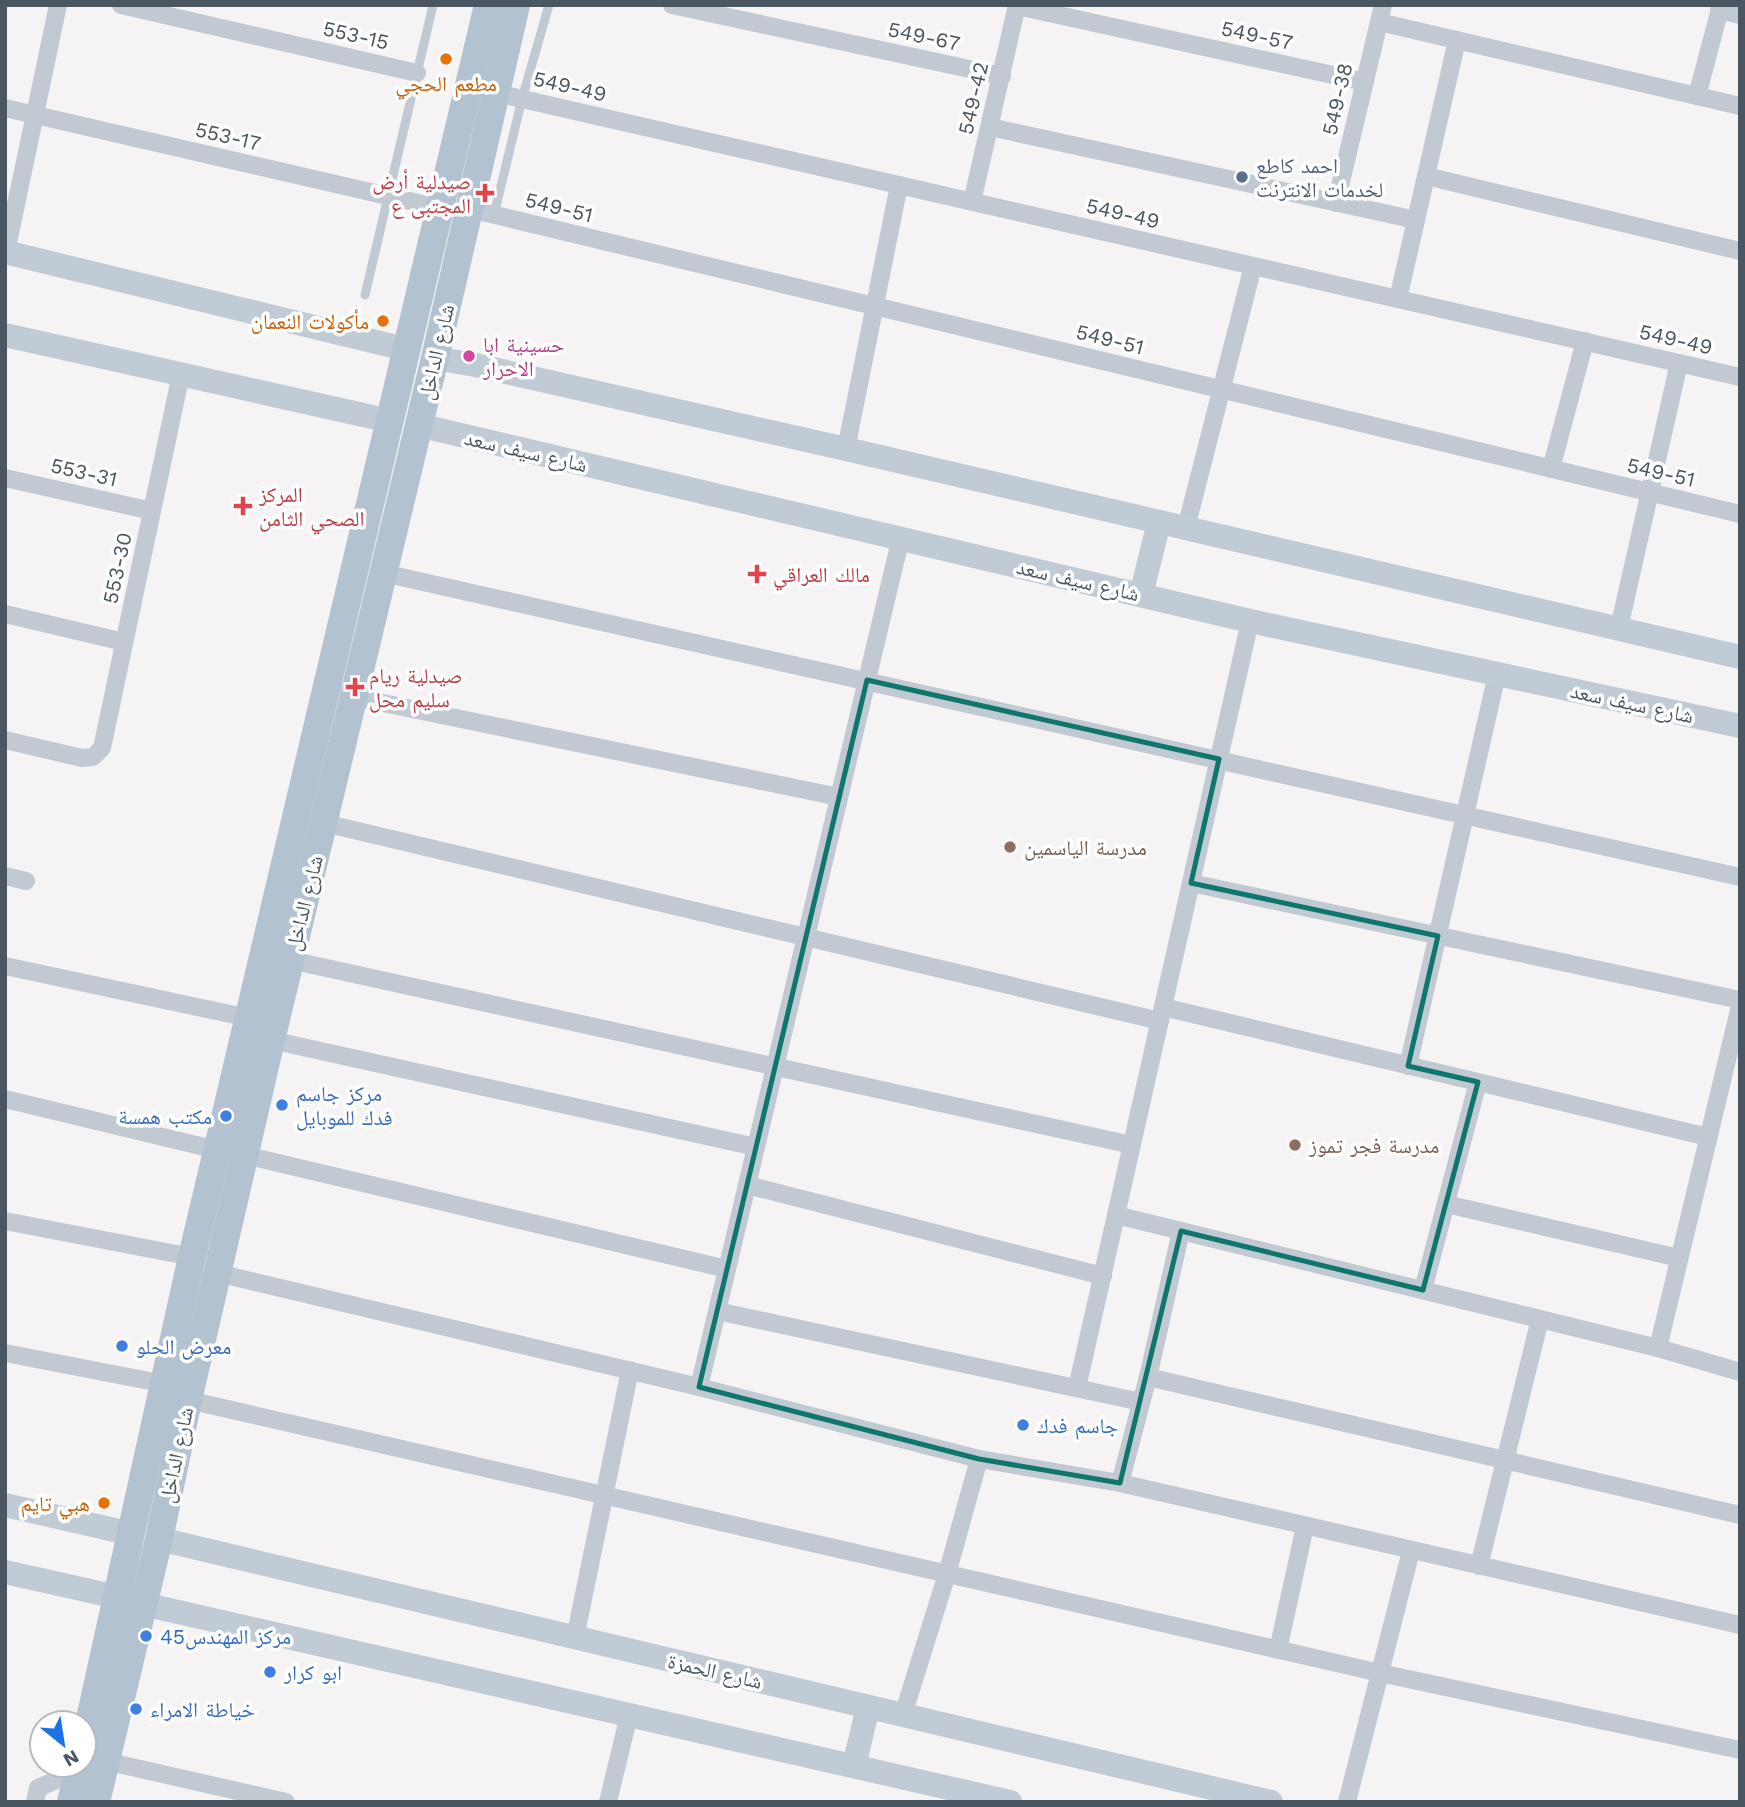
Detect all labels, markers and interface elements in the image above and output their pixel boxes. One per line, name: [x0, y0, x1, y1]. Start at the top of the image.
street label: 553-15: [321, 15, 391, 55]
street label: 549-57: [1219, 15, 1295, 55]
street label: 549-67: [886, 16, 963, 56]
marker: مطعم الحجي: [438, 51, 454, 67]
street label: 549-42: [953, 59, 993, 137]
street label: 549-38: [1317, 60, 1357, 138]
street label: 549-49: [531, 65, 609, 107]
place label: مطعم الحجي: [395, 71, 497, 100]
street label: 553-17: [193, 116, 263, 156]
place label: احمد كاطع لخدمات الانترنت: [1256, 153, 1383, 202]
place label: صيدلية أرض المجتبى ع: [372, 169, 471, 219]
marker: احمد كاطع لخدمات الانترنت: [1234, 169, 1250, 185]
marker: صيدلية أرض المجتبى ع: [477, 185, 493, 201]
street label: 549-51: [522, 187, 596, 227]
street label: 549-49: [1084, 192, 1162, 234]
street label: شارع الداخل: [413, 302, 460, 402]
place label: مأكولات النعمان: [251, 309, 369, 334]
marker: مأكولات النعمان: [375, 313, 391, 329]
street label: 549-49: [1637, 318, 1715, 360]
street label: 549-51: [1073, 319, 1147, 359]
place label: حسينية ابا الاحرار: [482, 332, 564, 381]
marker: حسينية ابا الاحرار: [461, 348, 477, 364]
street label: شارع سيف سعد: [462, 425, 590, 478]
street label: 553-31: [48, 452, 120, 492]
street label: 549-51: [1625, 452, 1697, 492]
place label: المركز الصحي الثامن: [258, 482, 365, 535]
marker: المركز الصحي الثامن: [233, 496, 253, 516]
street label: 553-30: [97, 530, 137, 606]
street label: شارع سيف سعد: [1014, 554, 1142, 607]
place label: مالك العراقي: [773, 562, 870, 591]
marker: مالك العراقي: [747, 564, 767, 584]
place label: صيدلية ريام سليم محل: [369, 663, 463, 714]
street label: شارع سيف سعد: [1568, 678, 1696, 729]
marker: صيدلية ريام سليم محل: [347, 679, 363, 695]
place label: مدرسة الياسمين: [1024, 835, 1147, 861]
marker: مدرسة الياسمين: [1002, 839, 1018, 855]
street label: شارع الداخل: [280, 853, 329, 953]
place label: مركز جاسم فدك للموبايل: [296, 1081, 392, 1131]
marker: مركز جاسم فدك للموبايل: [274, 1097, 290, 1113]
place label: مكتب همسة: [118, 1104, 212, 1129]
marker: مكتب همسة: [218, 1108, 234, 1124]
place label: مدرسة فجر تموز: [1308, 1133, 1439, 1158]
marker: مدرسة فجر تموز: [1287, 1137, 1303, 1153]
place label: معرض الحلو: [136, 1334, 231, 1360]
marker: معرض الحلو: [114, 1338, 130, 1354]
street label: شارع الداخل: [154, 1405, 199, 1505]
place label: جاسم فدك: [1037, 1413, 1118, 1440]
marker: جاسم فدك: [1015, 1417, 1031, 1433]
place label: هبي تايم: [21, 1491, 90, 1520]
marker: هبي تايم: [96, 1495, 112, 1511]
place label: مركز المهندس45: [160, 1624, 291, 1650]
marker: مركز المهندس45: [138, 1628, 154, 1644]
street label: شارع الحمزة: [665, 1648, 765, 1695]
place label: ابو كرار: [283, 1660, 342, 1685]
marker: ابو كرار: [262, 1664, 278, 1680]
place label: خياطة الامراء: [150, 1697, 255, 1722]
marker: خياطة الامراء: [128, 1701, 144, 1717]
north arrow: [28, 1709, 98, 1779]
text: N: [59, 1745, 83, 1772]

